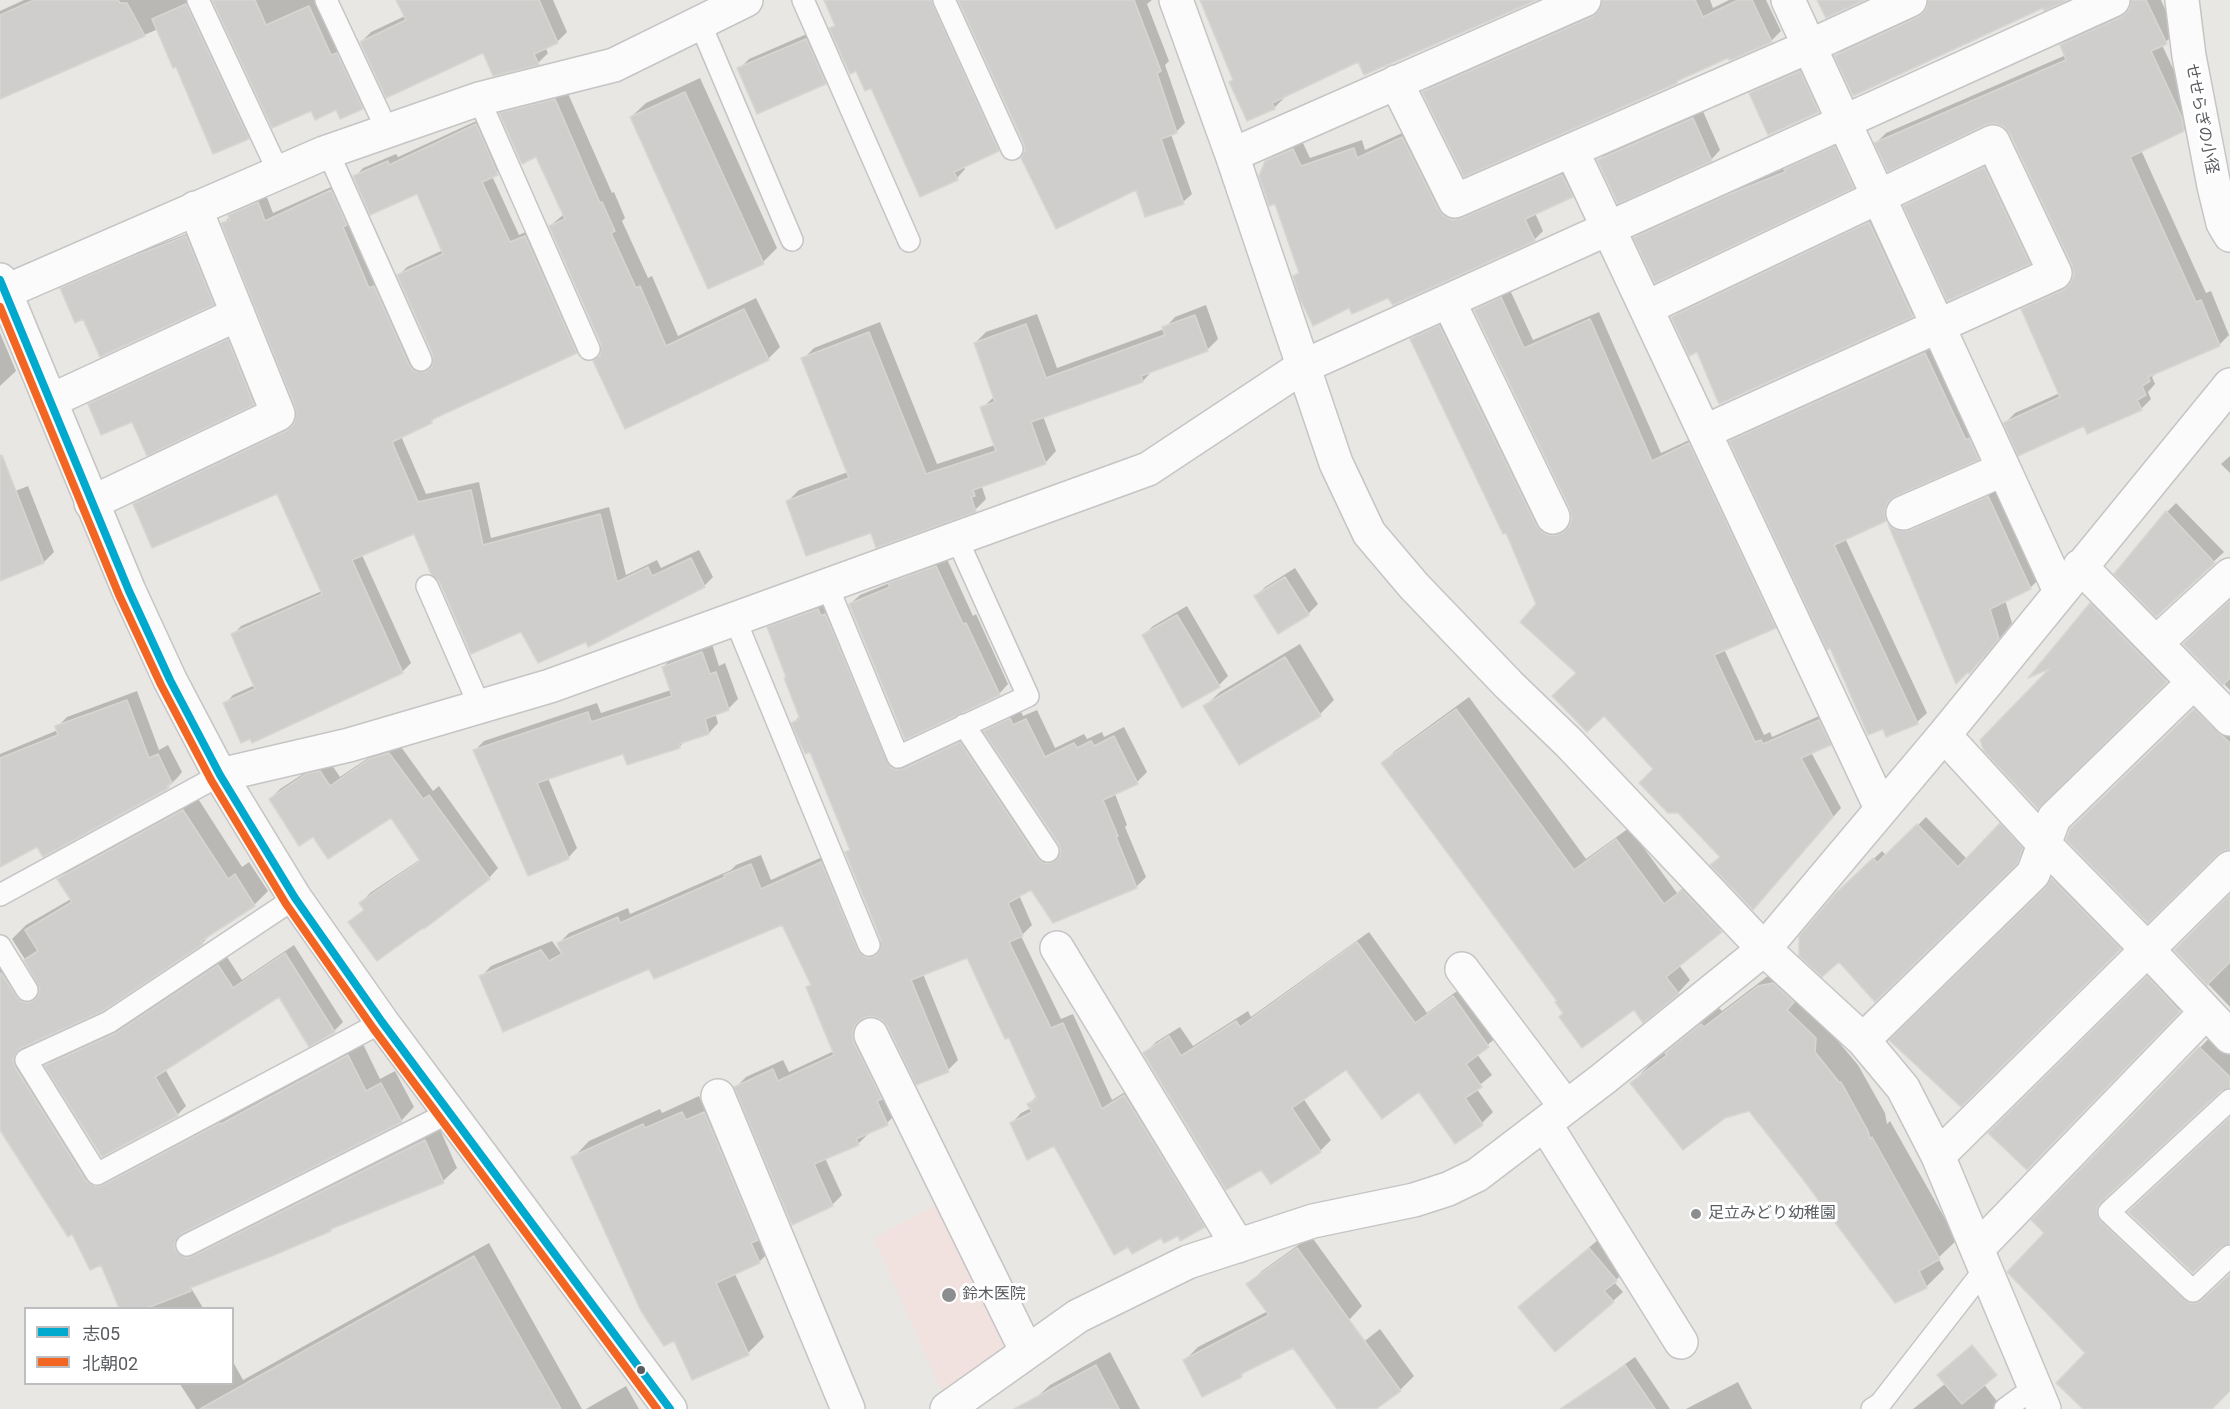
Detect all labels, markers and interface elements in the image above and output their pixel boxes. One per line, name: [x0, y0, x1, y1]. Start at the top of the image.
street label: せせらぎの小径: [2181, 62, 2221, 176]
place label: 足立みどり幼稚園: [1708, 1204, 1836, 1224]
marker: 足立みどり幼稚園: [1689, 1207, 1703, 1221]
place label: 鈴木医院: [962, 1285, 1026, 1305]
marker: 鈴木医院: [940, 1286, 958, 1304]
legend: [24, 1307, 234, 1385]
text: 志05: [82, 1323, 120, 1344]
text: 北朝02: [82, 1353, 138, 1374]
unlabelled marker: [635, 1364, 647, 1376]

